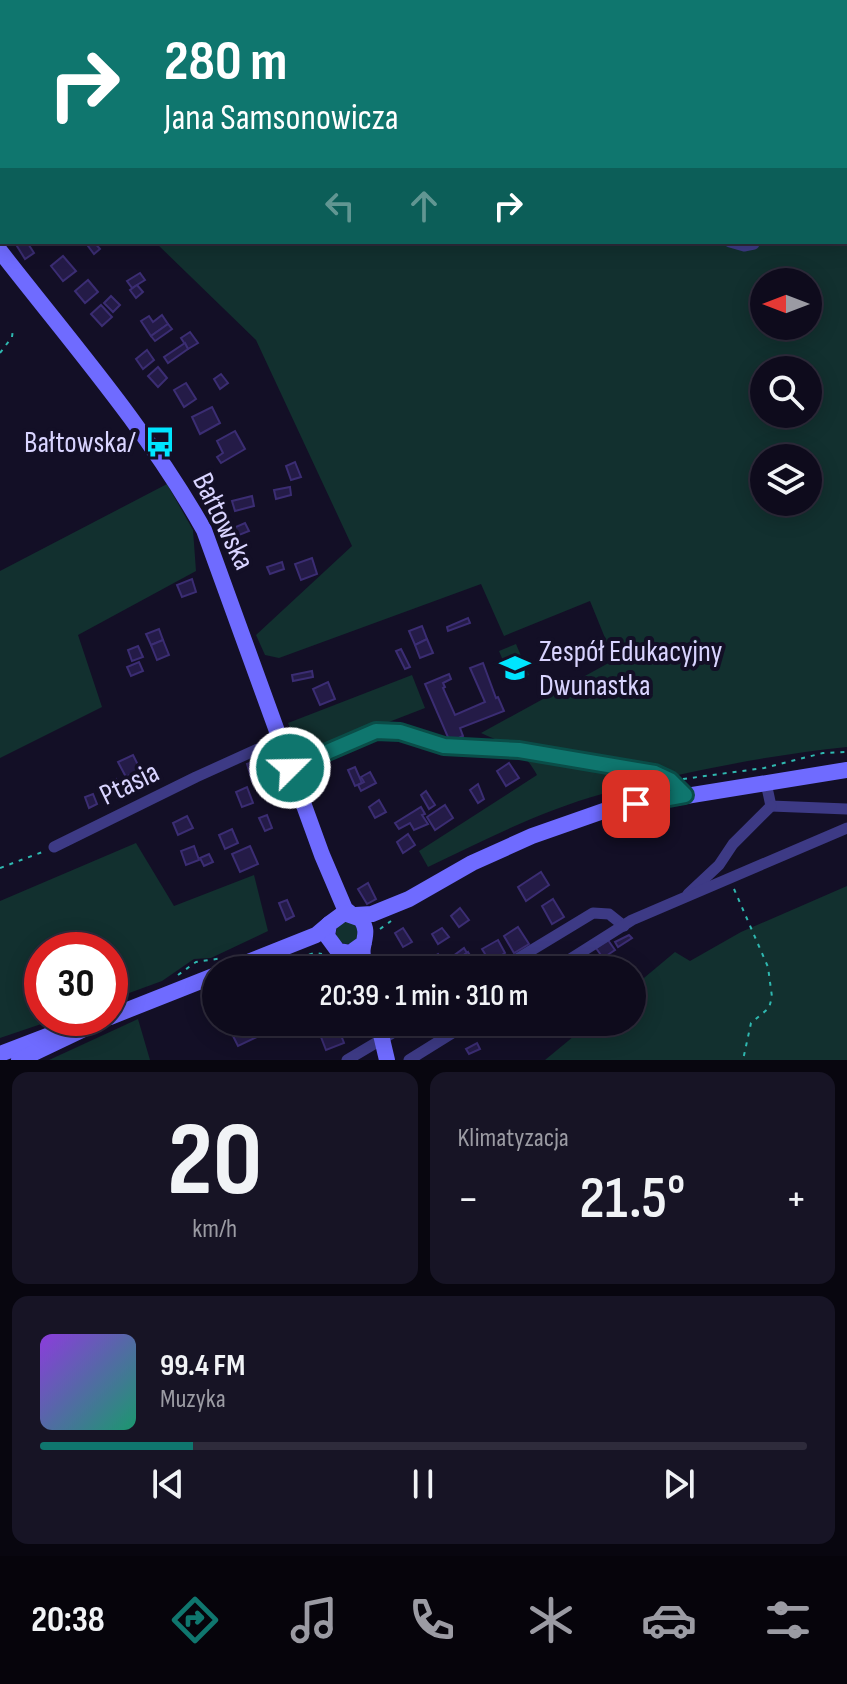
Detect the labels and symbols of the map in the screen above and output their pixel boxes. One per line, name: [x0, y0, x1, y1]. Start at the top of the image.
north arrow: [750, 268, 822, 340]
place label: Bałtowska/: [24, 425, 136, 461]
bus stop icon: Bałtowska/: [143, 425, 177, 459]
street label: Bałtowska: [184, 467, 262, 576]
place label: Zespół Edukacyjny Dwunastka: [539, 634, 723, 704]
school or university icon: Zespół Edukacyjny Dwunastka: [498, 651, 532, 685]
position arrow: [248, 726, 332, 810]
street label: Ptasia: [94, 754, 165, 814]
pin: [602, 770, 670, 838]
speed limit sign: 30: [24, 932, 128, 1036]

